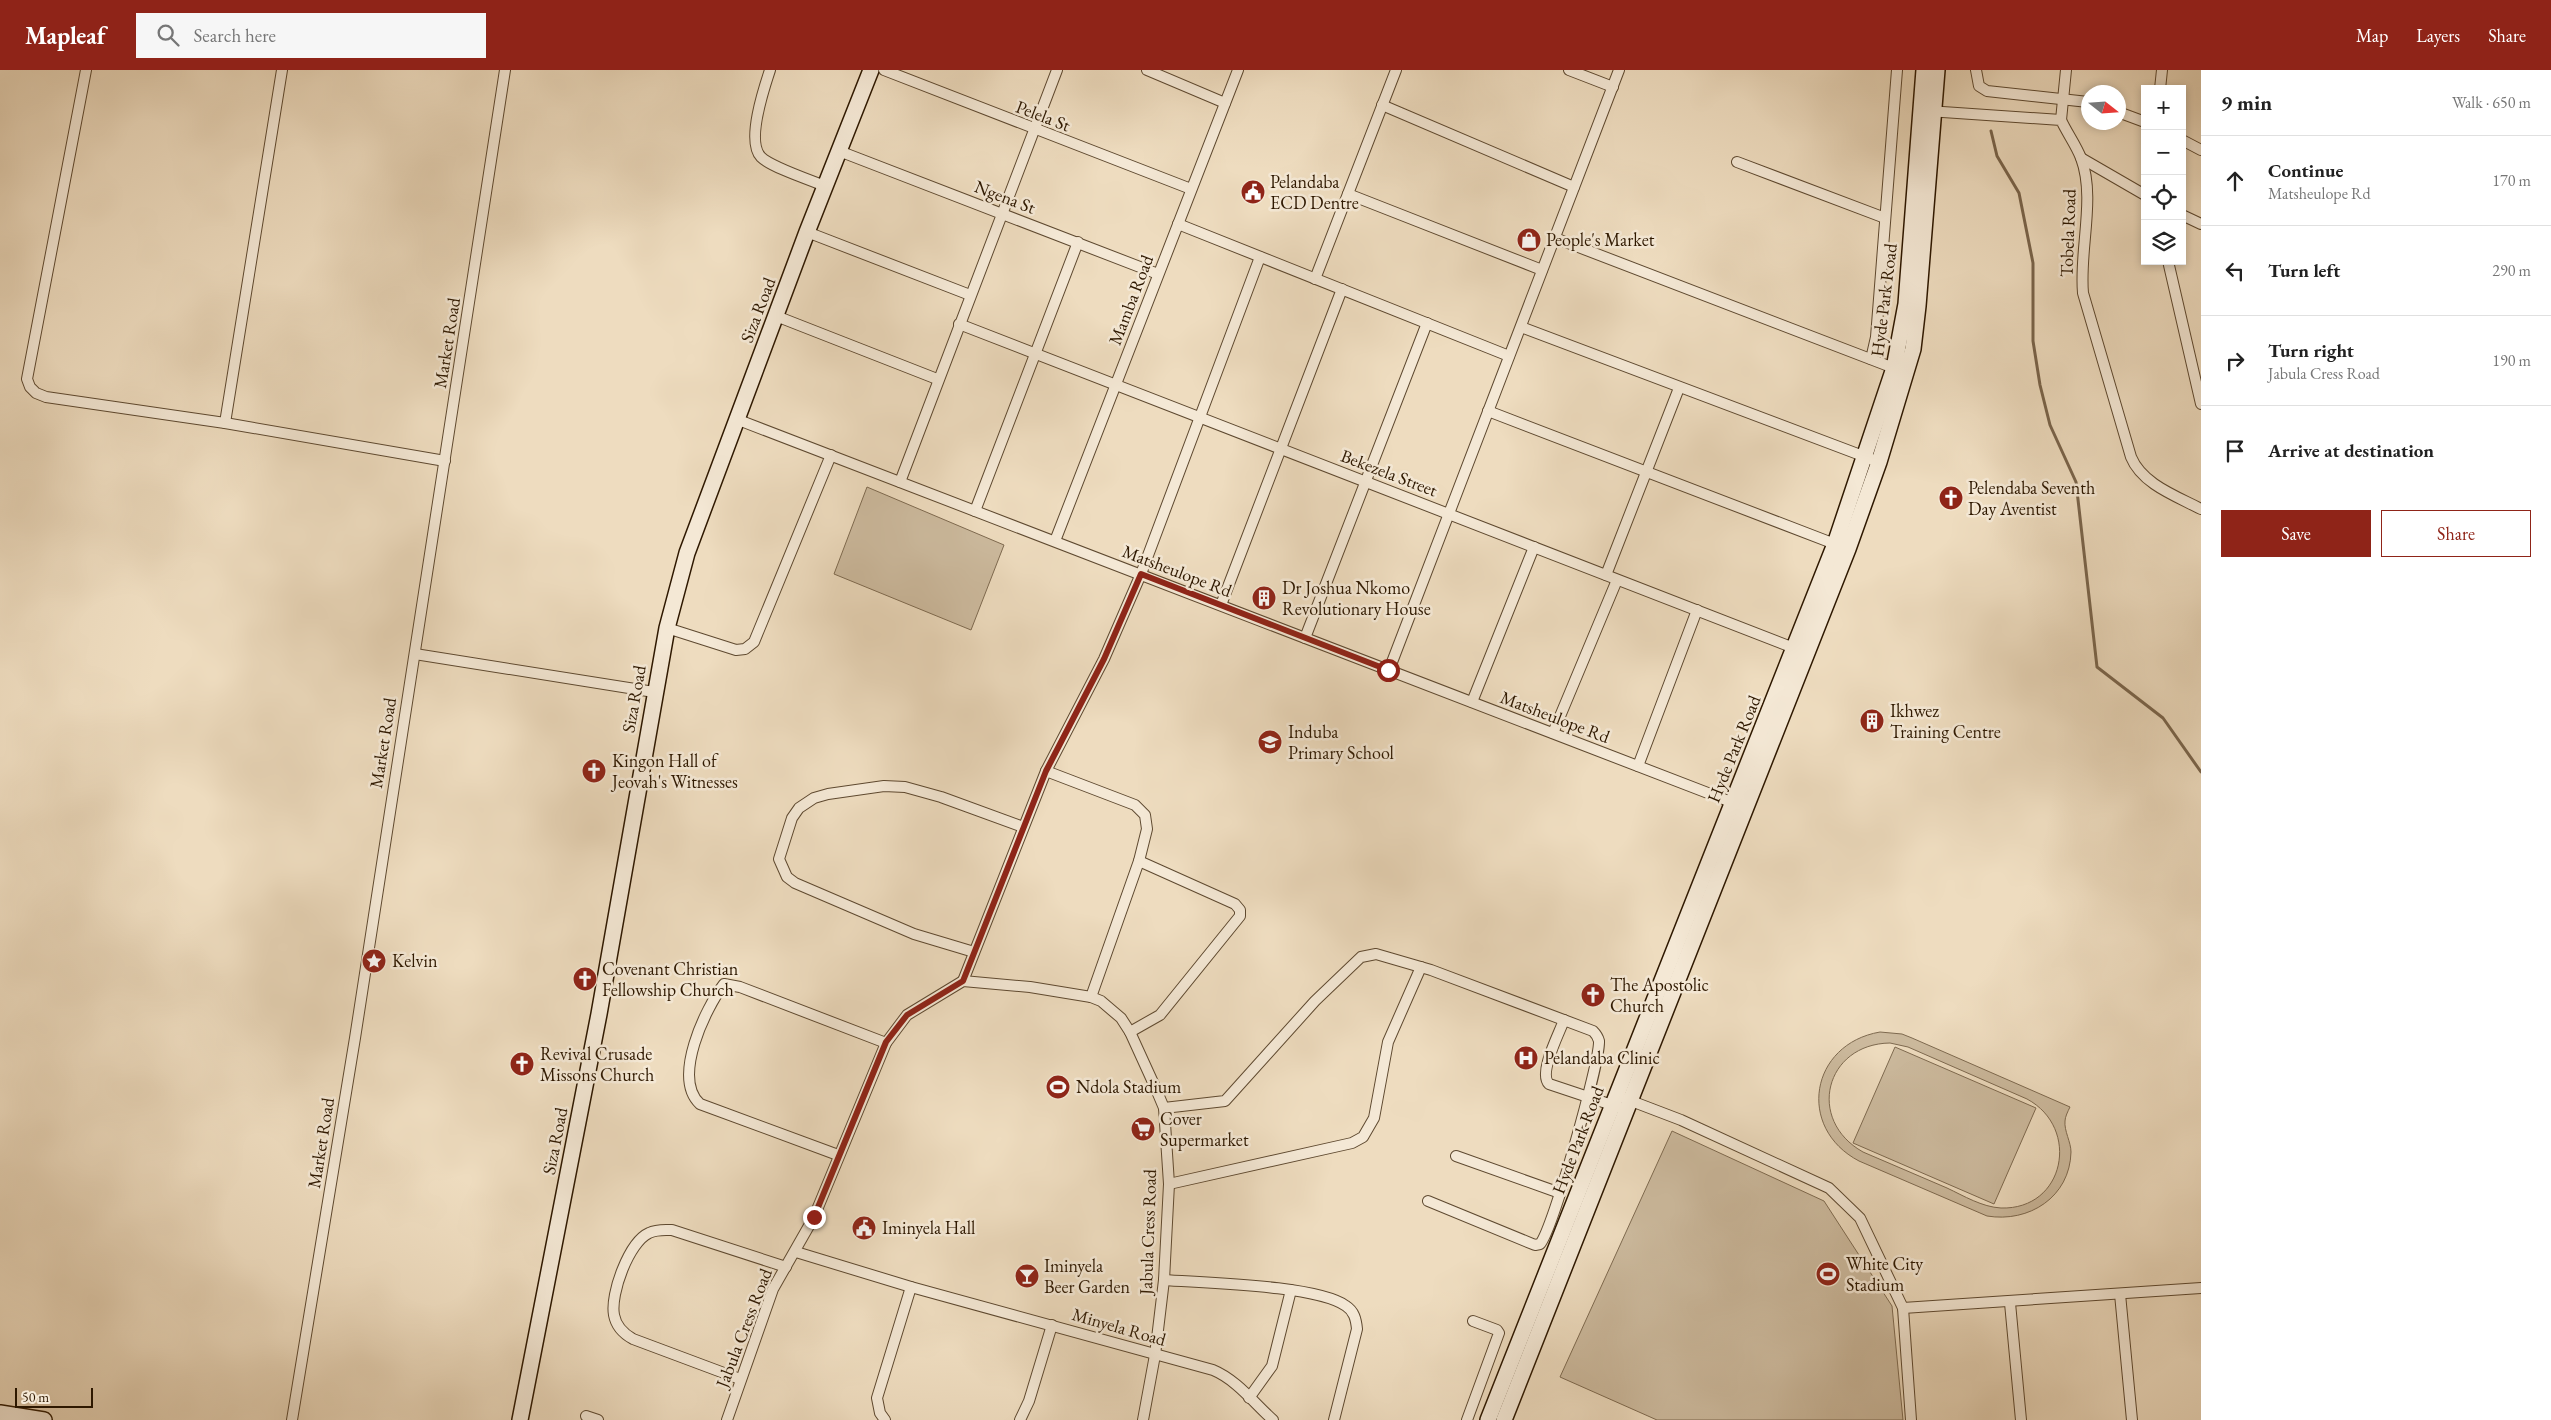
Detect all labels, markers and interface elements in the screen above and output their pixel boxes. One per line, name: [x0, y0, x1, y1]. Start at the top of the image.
search box: [136, 13, 486, 58]
text: Mapleaf: [25, 20, 106, 51]
icon: search: [154, 21, 182, 49]
text: Search here: [194, 23, 276, 48]
text: Map: [2356, 24, 2388, 47]
text: Layers: [2416, 24, 2460, 47]
text: Share: [2488, 24, 2526, 47]
north arrow: [2081, 85, 2126, 130]
map controls: [2141, 85, 2186, 265]
button: +: [2141, 85, 2186, 130]
text: 9 min: [2221, 89, 2272, 116]
text: Walk · 650 m: [2452, 92, 2531, 113]
street label: Pelela St: [1013, 95, 1074, 137]
button: −: [2141, 130, 2186, 175]
text: Continue: [2268, 158, 2343, 183]
icon: ahead: [2221, 167, 2249, 195]
place label: Pelandaba ECD Dentre: [1270, 170, 1359, 214]
text: 170 m: [2492, 170, 2531, 191]
street label: Ngena St: [971, 174, 1039, 219]
button: locate: [2141, 175, 2186, 220]
public building icon: Pelandaba ECD Dentre: [1240, 179, 1266, 205]
text: Matsheulope Rd: [2268, 183, 2371, 204]
street label: Tobela Road: [2054, 188, 2081, 277]
button: layers: [2141, 220, 2186, 265]
shop icon: People's Market: [1516, 227, 1542, 253]
place label: People's Market: [1546, 228, 1655, 251]
street label: Hyde Park Road: [1865, 241, 1902, 358]
street label: Mamba Road: [1103, 251, 1159, 348]
icon: left: [2221, 257, 2249, 285]
text: Turn left: [2268, 258, 2340, 283]
text: 290 m: [2492, 260, 2531, 281]
street label: Siza Road: [735, 273, 781, 346]
street label: Market Road: [428, 295, 465, 390]
text: Turn right: [2268, 338, 2354, 363]
icon: right: [2221, 347, 2249, 375]
text: 190 m: [2492, 350, 2531, 371]
text: Jabula Cress Road: [2268, 363, 2380, 384]
icon: arrive: [2221, 437, 2249, 465]
text: Arrive at destination: [2268, 438, 2434, 463]
street label: Bekezela Street: [1338, 444, 1441, 502]
place label: Pelendaba Seventh Day Aventist: [1968, 476, 2095, 520]
church icon: Pelendaba Seventh Day Aventist: [1938, 485, 1964, 511]
button: Save: [2221, 510, 2371, 557]
button: Share: [2381, 510, 2531, 557]
street label: Matsheulope Rd: [1119, 539, 1236, 602]
place label: Dr Joshua Nkomo Revolutionary House: [1282, 576, 1431, 620]
building icon: Dr Joshua Nkomo Revolutionary House: [1251, 585, 1277, 611]
route start: [1377, 659, 1400, 682]
street label: Siza Road: [616, 663, 651, 734]
street label: Matsheulope Rd: [1497, 685, 1614, 748]
street label: Hyde Park Road: [1702, 691, 1766, 806]
street label: Market Road: [364, 695, 401, 790]
place label: Ikhwez Training Centre: [1890, 699, 2001, 743]
building icon: Ikhwez Training Centre: [1859, 708, 1885, 734]
place label: Induba Primary School: [1288, 720, 1394, 764]
school or university icon: Induba Primary School: [1257, 729, 1283, 755]
place label: Kingon Hall of Jeovah's Witnesses: [610, 749, 738, 793]
church icon: Kingon Hall of Jeovah's Witnesses: [581, 758, 607, 784]
place icon: Kelvin: [361, 948, 387, 974]
place label: Kelvin: [392, 949, 438, 972]
place label: Covenant Christian Fellowship Church: [602, 957, 739, 1001]
church icon: Covenant Christian Fellowship Church: [572, 966, 598, 992]
place label: The Apostolic Church: [1610, 973, 1709, 1017]
church icon: The Apostolic Church: [1580, 982, 1606, 1008]
place label: Revival Crusade Missons Church: [540, 1042, 654, 1086]
hospital icon: Pelandaba Clinic: [1513, 1045, 1539, 1071]
place label: Pelandaba Clinic: [1544, 1046, 1660, 1069]
church icon: Revival Crusade Missons Church: [509, 1051, 535, 1077]
sports icon: Ndola Stadium: [1045, 1074, 1071, 1100]
place label: Ndola Stadium: [1076, 1075, 1181, 1098]
street label: Hyde Park Road: [1546, 1082, 1609, 1197]
street label: Market Road: [302, 1095, 339, 1190]
street label: Siza Road: [537, 1104, 572, 1176]
place label: Cover Supermarket: [1160, 1107, 1249, 1151]
supermarket icon: Cover Supermarket: [1130, 1116, 1156, 1142]
street label: Jabula Cress Road: [1134, 1168, 1161, 1297]
route end: [803, 1206, 826, 1229]
public building icon: Iminyela Hall: [851, 1215, 877, 1241]
place label: Iminyela Hall: [882, 1216, 975, 1239]
place label: White City Stadium: [1846, 1252, 1923, 1296]
place label: Iminyela Beer Garden: [1044, 1254, 1130, 1298]
sports icon: White City Stadium: [1815, 1261, 1841, 1287]
bar icon: Iminyela Beer Garden: [1014, 1263, 1040, 1289]
street label: Jabula Cress Road: [710, 1264, 777, 1393]
street label: Minyela Road: [1070, 1302, 1170, 1351]
scale bar: [15, 1385, 92, 1408]
text: 50 m: [22, 1388, 49, 1406]

